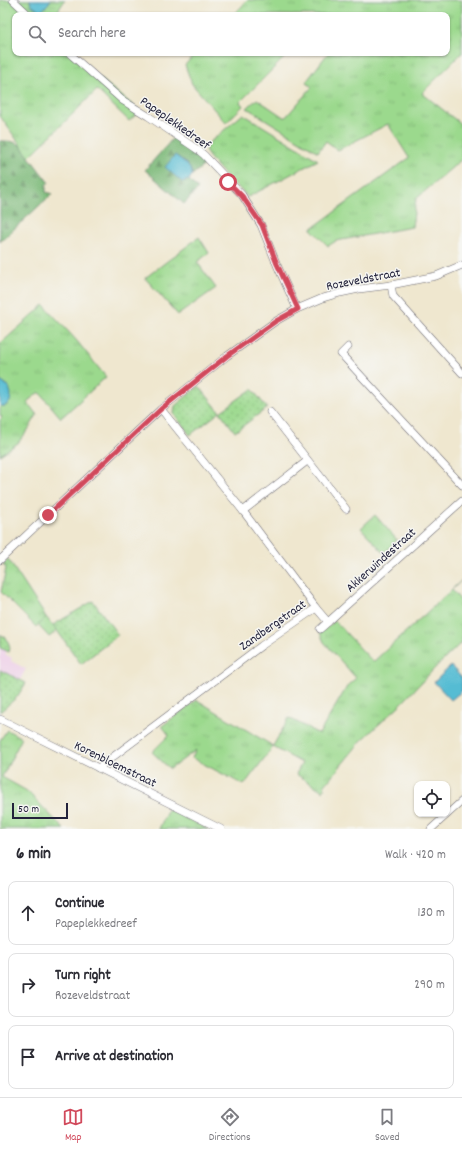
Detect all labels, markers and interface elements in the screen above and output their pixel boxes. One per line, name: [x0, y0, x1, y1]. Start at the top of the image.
search box: [12, 12, 450, 56]
icon: search: [26, 23, 48, 45]
text: Search here: [58, 23, 126, 45]
street label: Papeplekkedreef: [136, 93, 214, 156]
route start: [219, 173, 237, 191]
street label: Rozeveldstraat: [325, 264, 402, 297]
route end: [39, 506, 57, 524]
street label: Akkerwindestraat: [342, 524, 421, 598]
street label: Zandbergstraat: [236, 596, 311, 656]
street label: Korenbloemstraat: [70, 737, 160, 794]
map controls: [414, 781, 450, 817]
button: locate: [414, 781, 450, 817]
scale bar: [12, 801, 68, 820]
text: 50 m: [18, 802, 39, 818]
text: 6 min: [16, 843, 51, 867]
text: Walk · 420 m: [385, 846, 446, 865]
text: Continue: [55, 893, 104, 915]
icon: ahead: [17, 902, 39, 924]
text: 130 m: [417, 904, 445, 923]
text: Papeplekkedreef: [55, 915, 137, 934]
text: Turn right: [55, 965, 111, 987]
icon: right: [17, 974, 39, 996]
text: 290 m: [414, 976, 445, 995]
text: Rozeveldstraat: [55, 987, 130, 1006]
icon: arrive: [17, 1046, 39, 1068]
text: Arrive at destination: [55, 1046, 173, 1068]
tab: Map: [62, 1106, 84, 1146]
tab: Directions: [209, 1106, 251, 1146]
tab: Saved: [375, 1106, 400, 1146]

